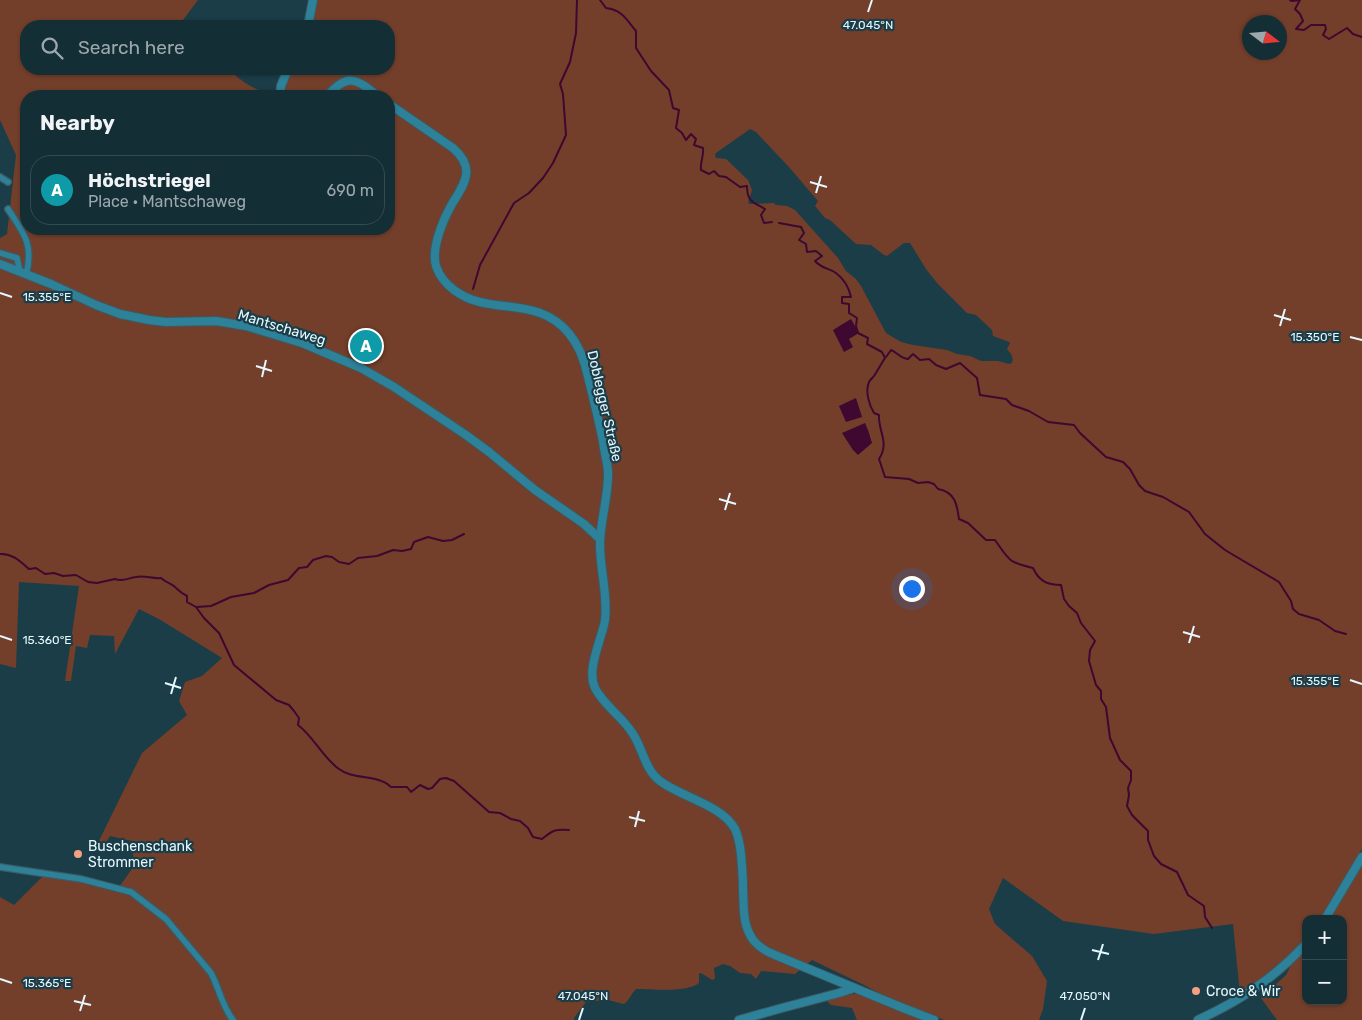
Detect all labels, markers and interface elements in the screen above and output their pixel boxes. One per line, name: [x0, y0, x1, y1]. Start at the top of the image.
north arrow: [1242, 15, 1287, 60]
text: 47.045°N: [843, 18, 893, 32]
search box: [20, 20, 395, 75]
icon: search: [38, 34, 66, 62]
text: Search here: [78, 36, 185, 59]
text: Nearby: [40, 110, 115, 135]
text: Höchstriegel: [88, 169, 211, 192]
text: A: [51, 181, 63, 200]
text: 690 m: [327, 181, 374, 200]
text: Place · Mantschaweg: [88, 192, 246, 211]
text: 15.355°E: [23, 290, 71, 304]
street label: Mantschaweg: [236, 306, 328, 349]
pin: A: [350, 327, 382, 365]
text: 15.350°E: [1290, 330, 1340, 344]
street label: Doblegger Straße: [583, 349, 626, 463]
your location: [899, 576, 925, 602]
text: 15.360°E: [22, 633, 72, 647]
text: 15.355°E: [1291, 674, 1339, 688]
place label: Buschenschank Strommer: [88, 838, 193, 871]
marker: Buschenschank Strommer: [72, 848, 84, 860]
map controls: [1302, 915, 1347, 1005]
button: +: [1302, 915, 1347, 960]
button: −: [1302, 960, 1347, 1005]
text: 15.365°E: [23, 976, 71, 990]
place label: Croce & Wir: [1206, 983, 1281, 1000]
marker: Croce & Wir: [1190, 985, 1202, 997]
text: 47.045°N: [558, 989, 608, 1003]
text: 47.050°N: [1060, 989, 1110, 1003]

